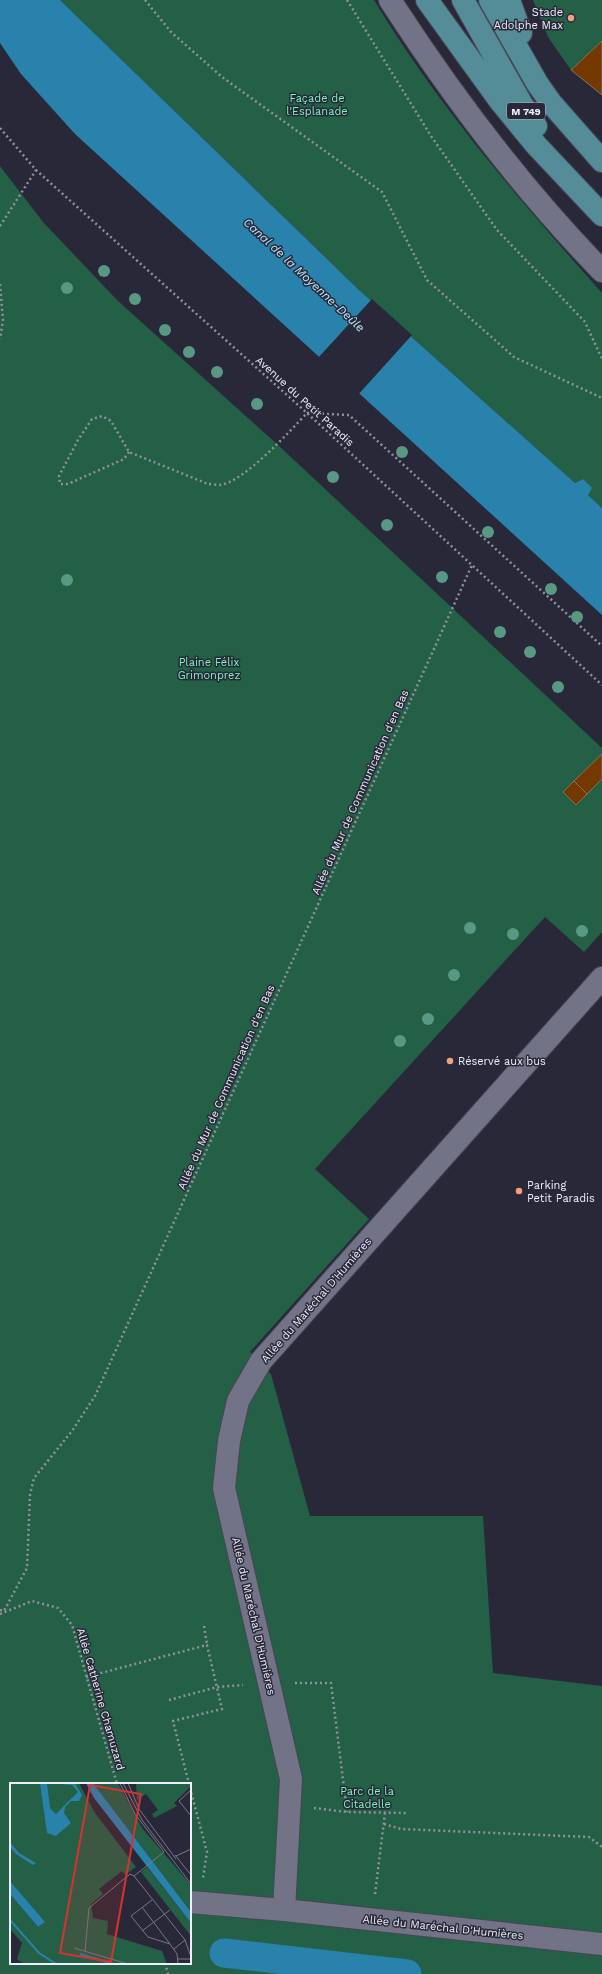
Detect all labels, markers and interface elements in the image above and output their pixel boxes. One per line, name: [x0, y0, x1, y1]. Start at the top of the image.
place label: Stade Adolphe Max: [494, 6, 563, 32]
marker: Stade Adolphe Max: [566, 13, 576, 23]
park label: Façade de l'Esplanade: [286, 92, 348, 118]
road number: M 749: [507, 103, 545, 119]
water label: Canal de la Moyenne-Deûle: [241, 215, 368, 335]
street label: Avenue du Petit Paradis: [253, 354, 357, 449]
park label: Plaine Félix Grimonprez: [178, 656, 240, 682]
street label: Allée du Mur de Communication d'en Bas: [309, 688, 412, 897]
street label: Allée du Mur de Communication d'en Bas: [175, 983, 278, 1192]
place label: Réservé aux bus: [458, 1055, 546, 1068]
marker: Réservé aux bus: [445, 1056, 455, 1066]
place label: Parking Petit Paradis: [527, 1179, 595, 1205]
marker: Parking Petit Paradis: [514, 1186, 524, 1196]
street label: Allée du Maréchal D'Humières: [258, 1235, 374, 1366]
street label: Allée du Maréchal D'Humières: [229, 1536, 278, 1696]
street label: Allée Catherine Chamuzard: [74, 1627, 127, 1772]
inset map: [10, 1783, 191, 1964]
park label: Parc de la Citadelle: [340, 1785, 394, 1811]
street label: Allée du Maréchal D'Humières: [362, 1913, 524, 1942]

